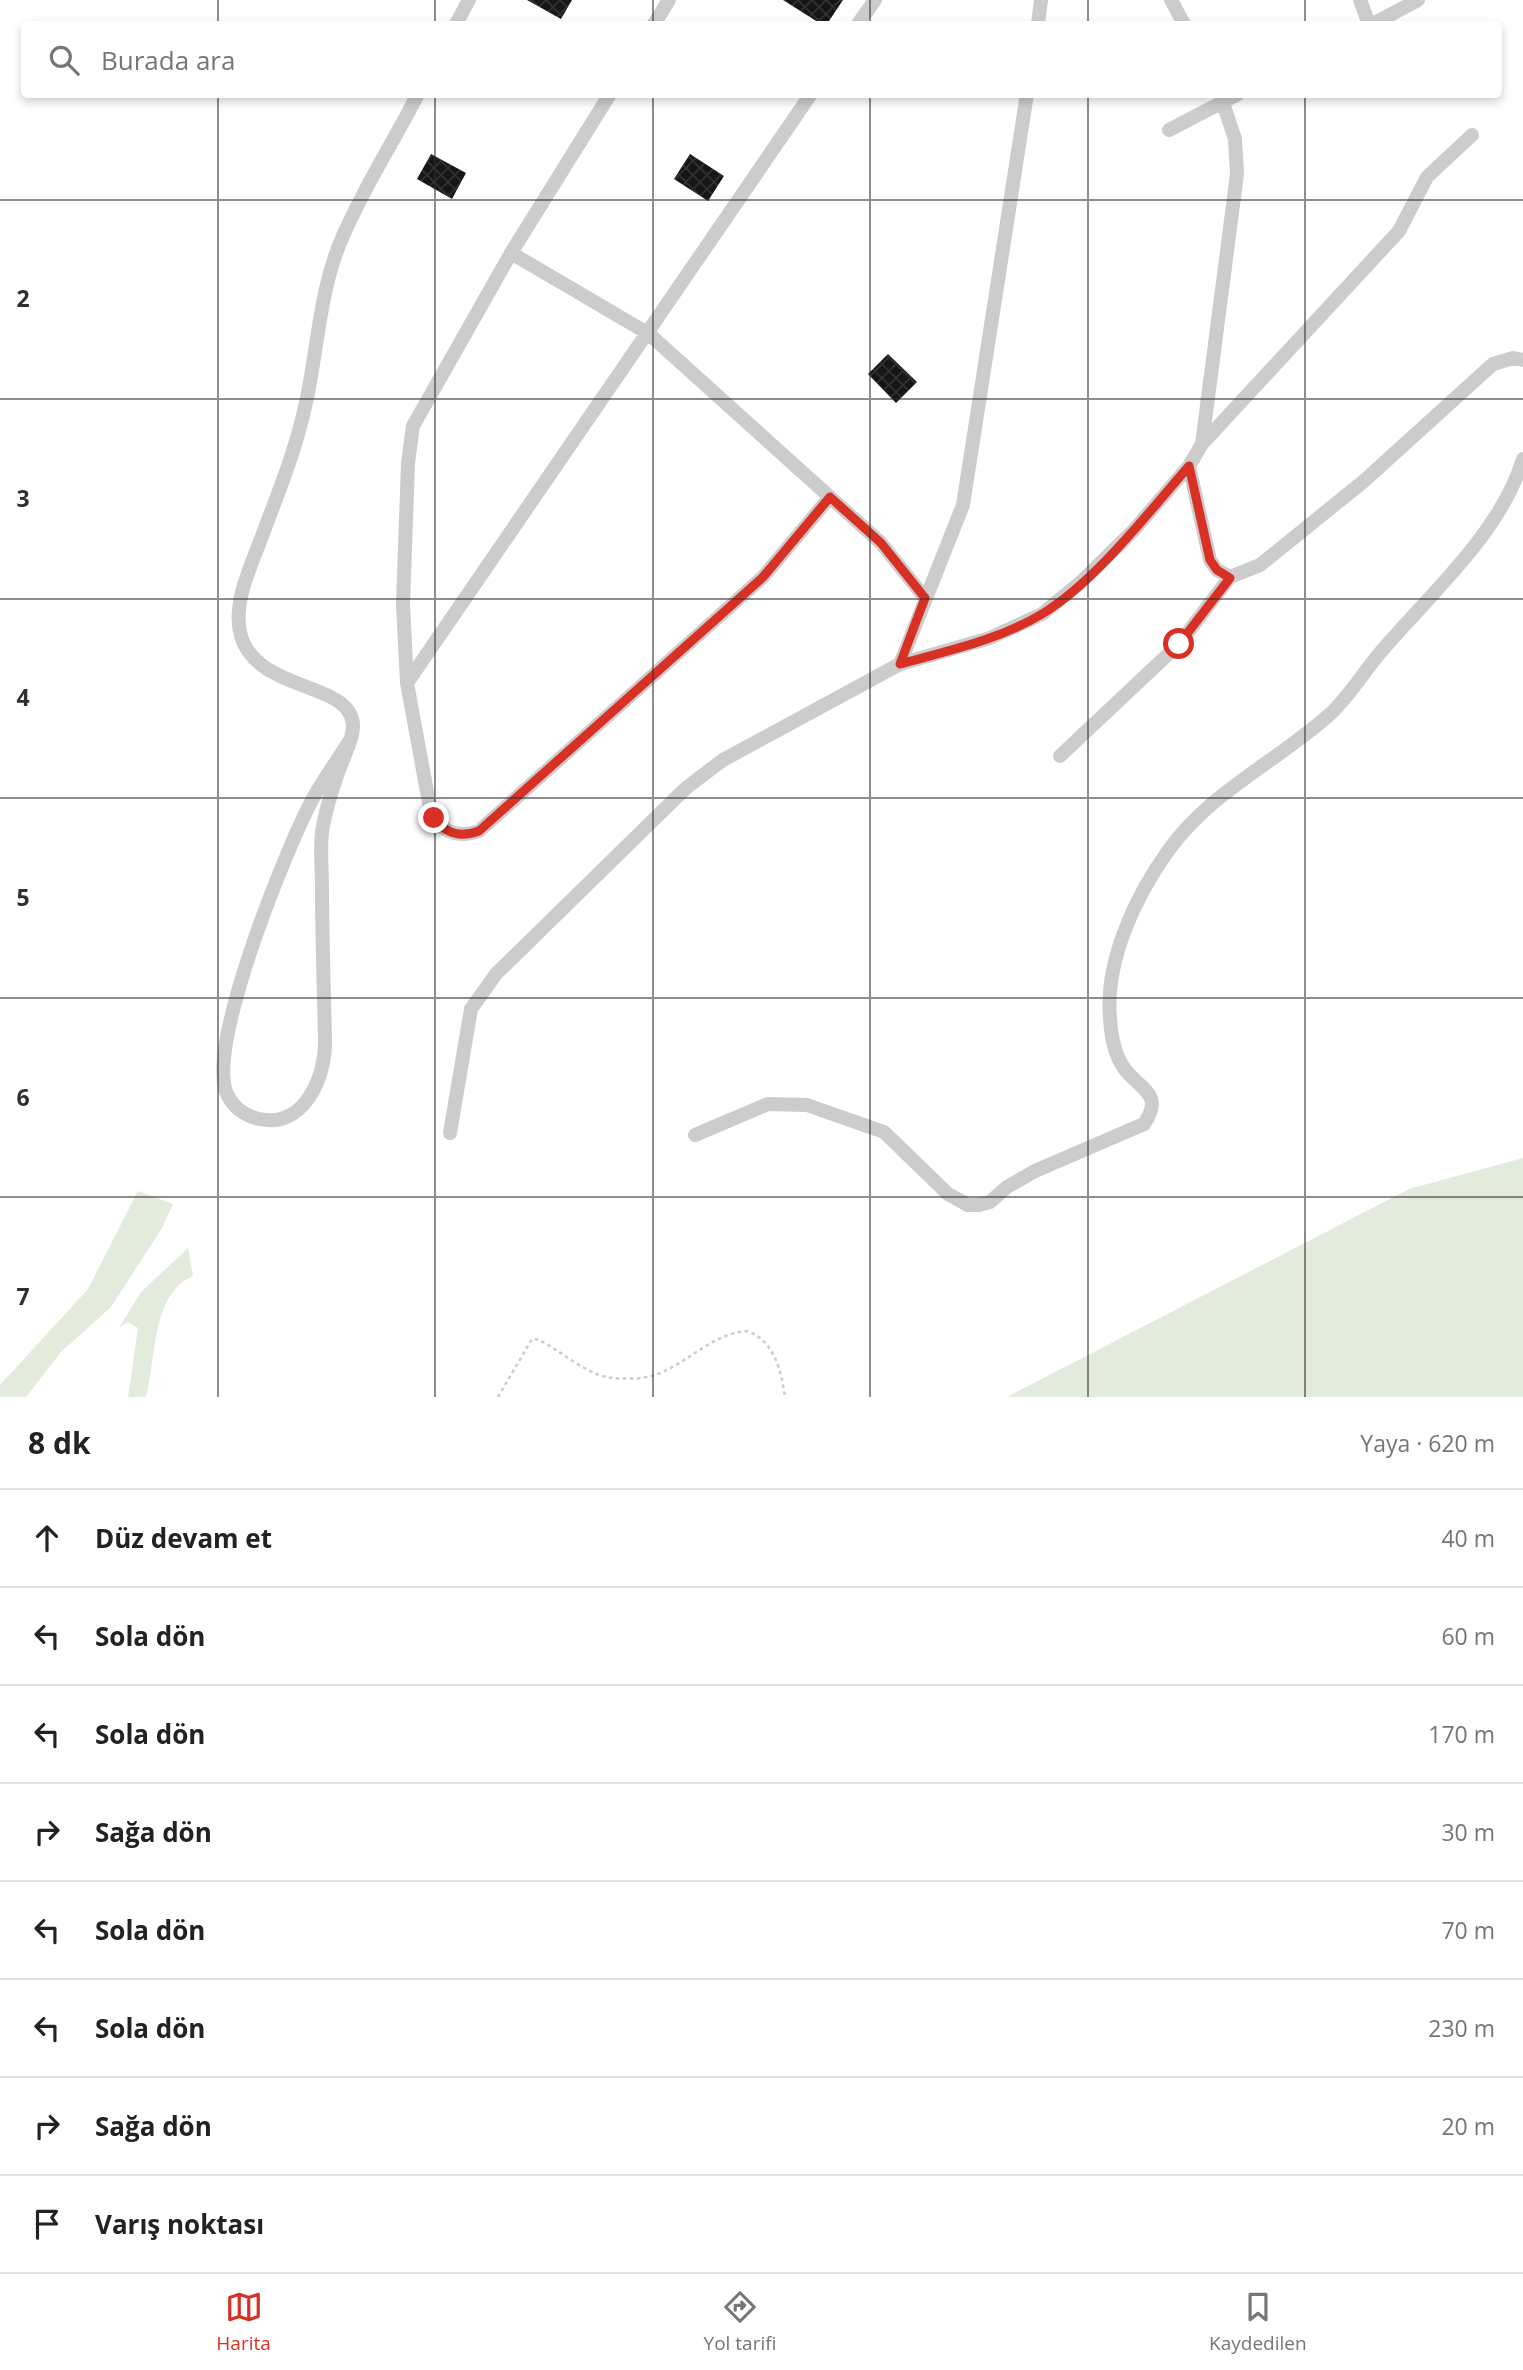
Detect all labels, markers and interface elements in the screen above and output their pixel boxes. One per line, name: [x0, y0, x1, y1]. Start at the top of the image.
search box: [21, 21, 1502, 98]
icon: search: [45, 41, 83, 79]
text: Burada ara: [101, 42, 235, 78]
text: 2: [16, 282, 30, 314]
text: 3: [16, 482, 30, 514]
route start: [1163, 628, 1194, 659]
text: 4: [16, 681, 30, 713]
route end: [418, 802, 449, 833]
text: 5: [16, 881, 30, 913]
text: 6: [16, 1081, 30, 1113]
text: 7: [16, 1280, 30, 1312]
text: 8 dk: [28, 1422, 91, 1463]
text: Yaya · 620 m: [1360, 1427, 1495, 1459]
icon: ahead: [28, 1519, 66, 1557]
text: Düz devam et: [95, 1520, 272, 1556]
text: 40 m: [1441, 1522, 1495, 1554]
icon: left: [28, 1617, 66, 1655]
text: Sola dön: [95, 1618, 205, 1654]
text: 60 m: [1441, 1620, 1495, 1652]
icon: left: [28, 1715, 66, 1753]
text: Sola dön: [95, 1716, 205, 1752]
text: 170 m: [1428, 1718, 1495, 1750]
icon: right: [28, 1813, 66, 1851]
text: Sağa dön: [95, 1814, 212, 1850]
text: 30 m: [1441, 1816, 1495, 1848]
icon: left: [28, 1911, 66, 1949]
text: Sola dön: [95, 1912, 205, 1948]
text: 70 m: [1441, 1914, 1495, 1946]
icon: left: [28, 2009, 66, 2047]
text: Sola dön: [95, 2010, 205, 2046]
text: 230 m: [1428, 2012, 1495, 2044]
icon: right: [28, 2107, 66, 2145]
text: Sağa dön: [95, 2108, 212, 2144]
text: 20 m: [1441, 2110, 1495, 2142]
icon: arrive: [28, 2205, 66, 2243]
text: Varış noktası: [95, 2206, 264, 2242]
tab: Harita: [216, 2288, 271, 2356]
tab: Yol tarifi: [704, 2288, 776, 2356]
tab: Kaydedilen: [1209, 2288, 1307, 2356]

